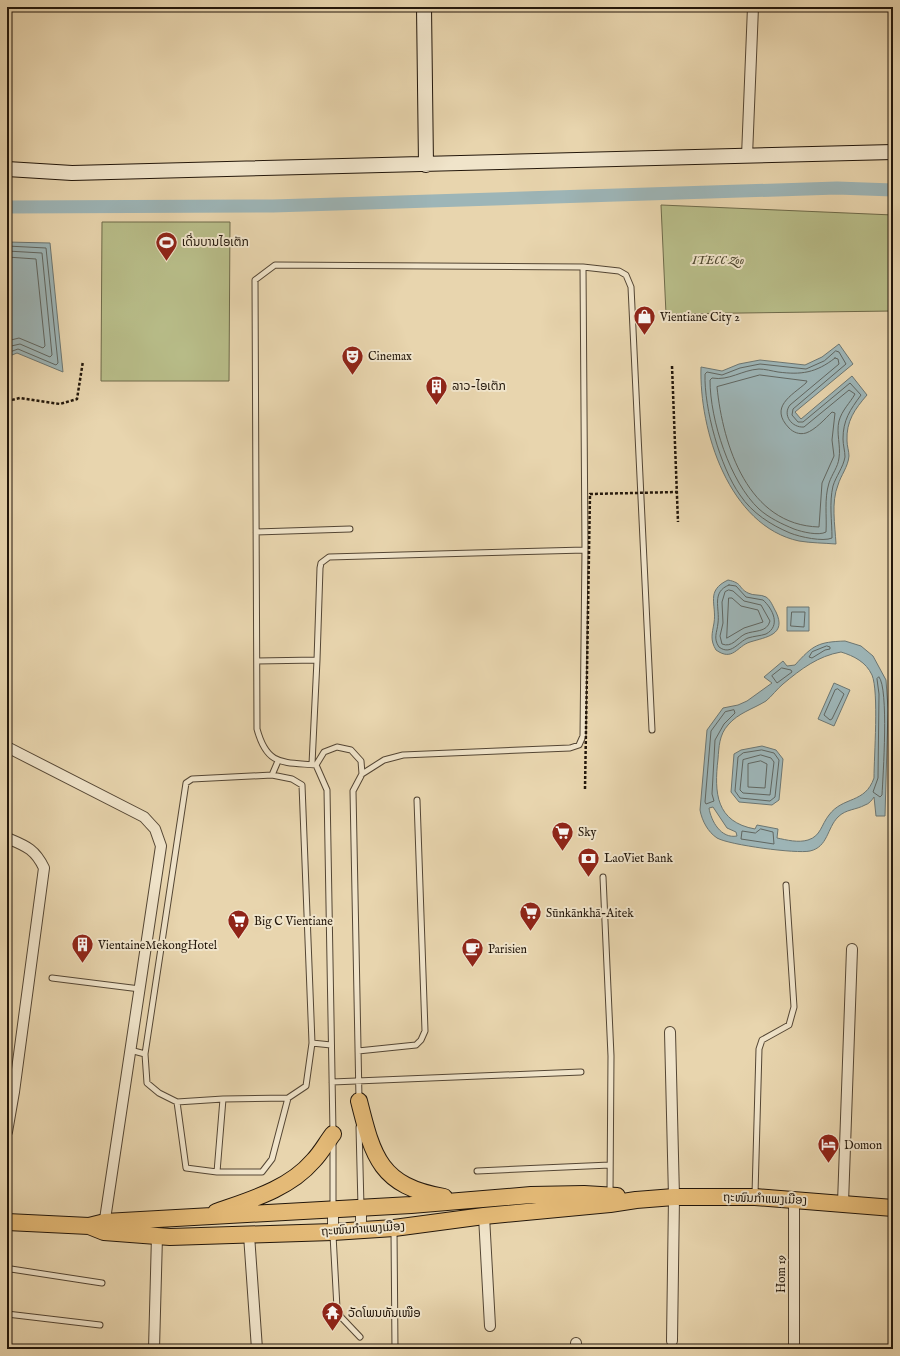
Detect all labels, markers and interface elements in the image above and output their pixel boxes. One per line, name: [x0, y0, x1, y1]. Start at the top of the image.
sports icon: ເດີ່ນບານໄອເຕັກ: [153, 229, 179, 262]
place label: ເດີ່ນບານໄອເຕັກ: [182, 232, 249, 250]
park label: ITECC Zoo: [691, 253, 744, 269]
shop icon: Vientiane City 2: [632, 304, 658, 337]
place label: Vientiane City 2: [659, 310, 740, 325]
theatre icon: Cinemax: [340, 343, 366, 376]
place label: Cinemax: [368, 349, 412, 364]
building icon: ລາວ-ໄອເຕັກ: [423, 373, 449, 406]
place label: ລາວ-ໄອເຕັກ: [452, 379, 506, 394]
supermarket icon: Sky: [550, 819, 576, 852]
place label: Sky: [578, 825, 597, 840]
bank icon: LaoViet Bank: [575, 845, 601, 878]
place label: LaoViet Bank: [604, 851, 673, 866]
supermarket icon: Sūnkānkhā-Aitek: [518, 900, 544, 933]
place label: Sūnkānkhā-Aitek: [546, 906, 634, 921]
supermarket icon: Big C Vientiane: [226, 908, 252, 941]
place label: Big C Vientiane: [254, 914, 333, 929]
building icon: VientaineMekongHotel: [70, 932, 96, 965]
cafe icon: Parisien: [460, 936, 486, 969]
place label: VientaineMekongHotel: [97, 938, 218, 953]
place label: Parisien: [488, 942, 528, 957]
hotel icon: Domon: [815, 1132, 841, 1165]
place label: Domon: [844, 1138, 883, 1153]
street label: ຖະໜົນກຳແພງເມືອງ: [723, 1190, 807, 1208]
street label: ຖະໜົນກຳແພງເມືອງ: [321, 1219, 405, 1239]
street label: Hom 19: [774, 1255, 789, 1293]
temple icon: ວັດໂພນທັນເໜືອ: [319, 1300, 345, 1333]
place label: ວັດໂພນທັນເໜືອ: [348, 1306, 421, 1321]

